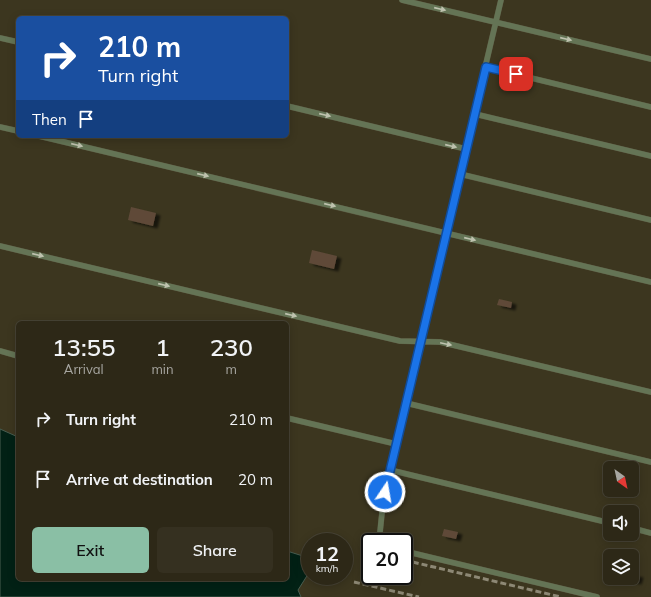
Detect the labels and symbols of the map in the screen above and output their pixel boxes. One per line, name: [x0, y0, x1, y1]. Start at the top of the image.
one-way arrow: [434, 6, 446, 12]
one-way arrow: [560, 36, 572, 42]
pin: [499, 57, 533, 91]
one-way arrow: [319, 113, 331, 119]
one-way arrow: [71, 142, 83, 148]
one-way arrow: [445, 143, 458, 149]
one-way arrow: [197, 173, 209, 179]
one-way arrow: [324, 203, 336, 209]
one-way arrow: [464, 236, 476, 242]
one-way arrow: [32, 252, 44, 258]
one-way arrow: [158, 283, 171, 289]
one-way arrow: [285, 313, 297, 319]
one-way arrow: [439, 341, 452, 347]
north arrow: [603, 461, 639, 497]
position arrow: [364, 471, 406, 513]
speed limit sign: 20: [361, 533, 413, 585]

